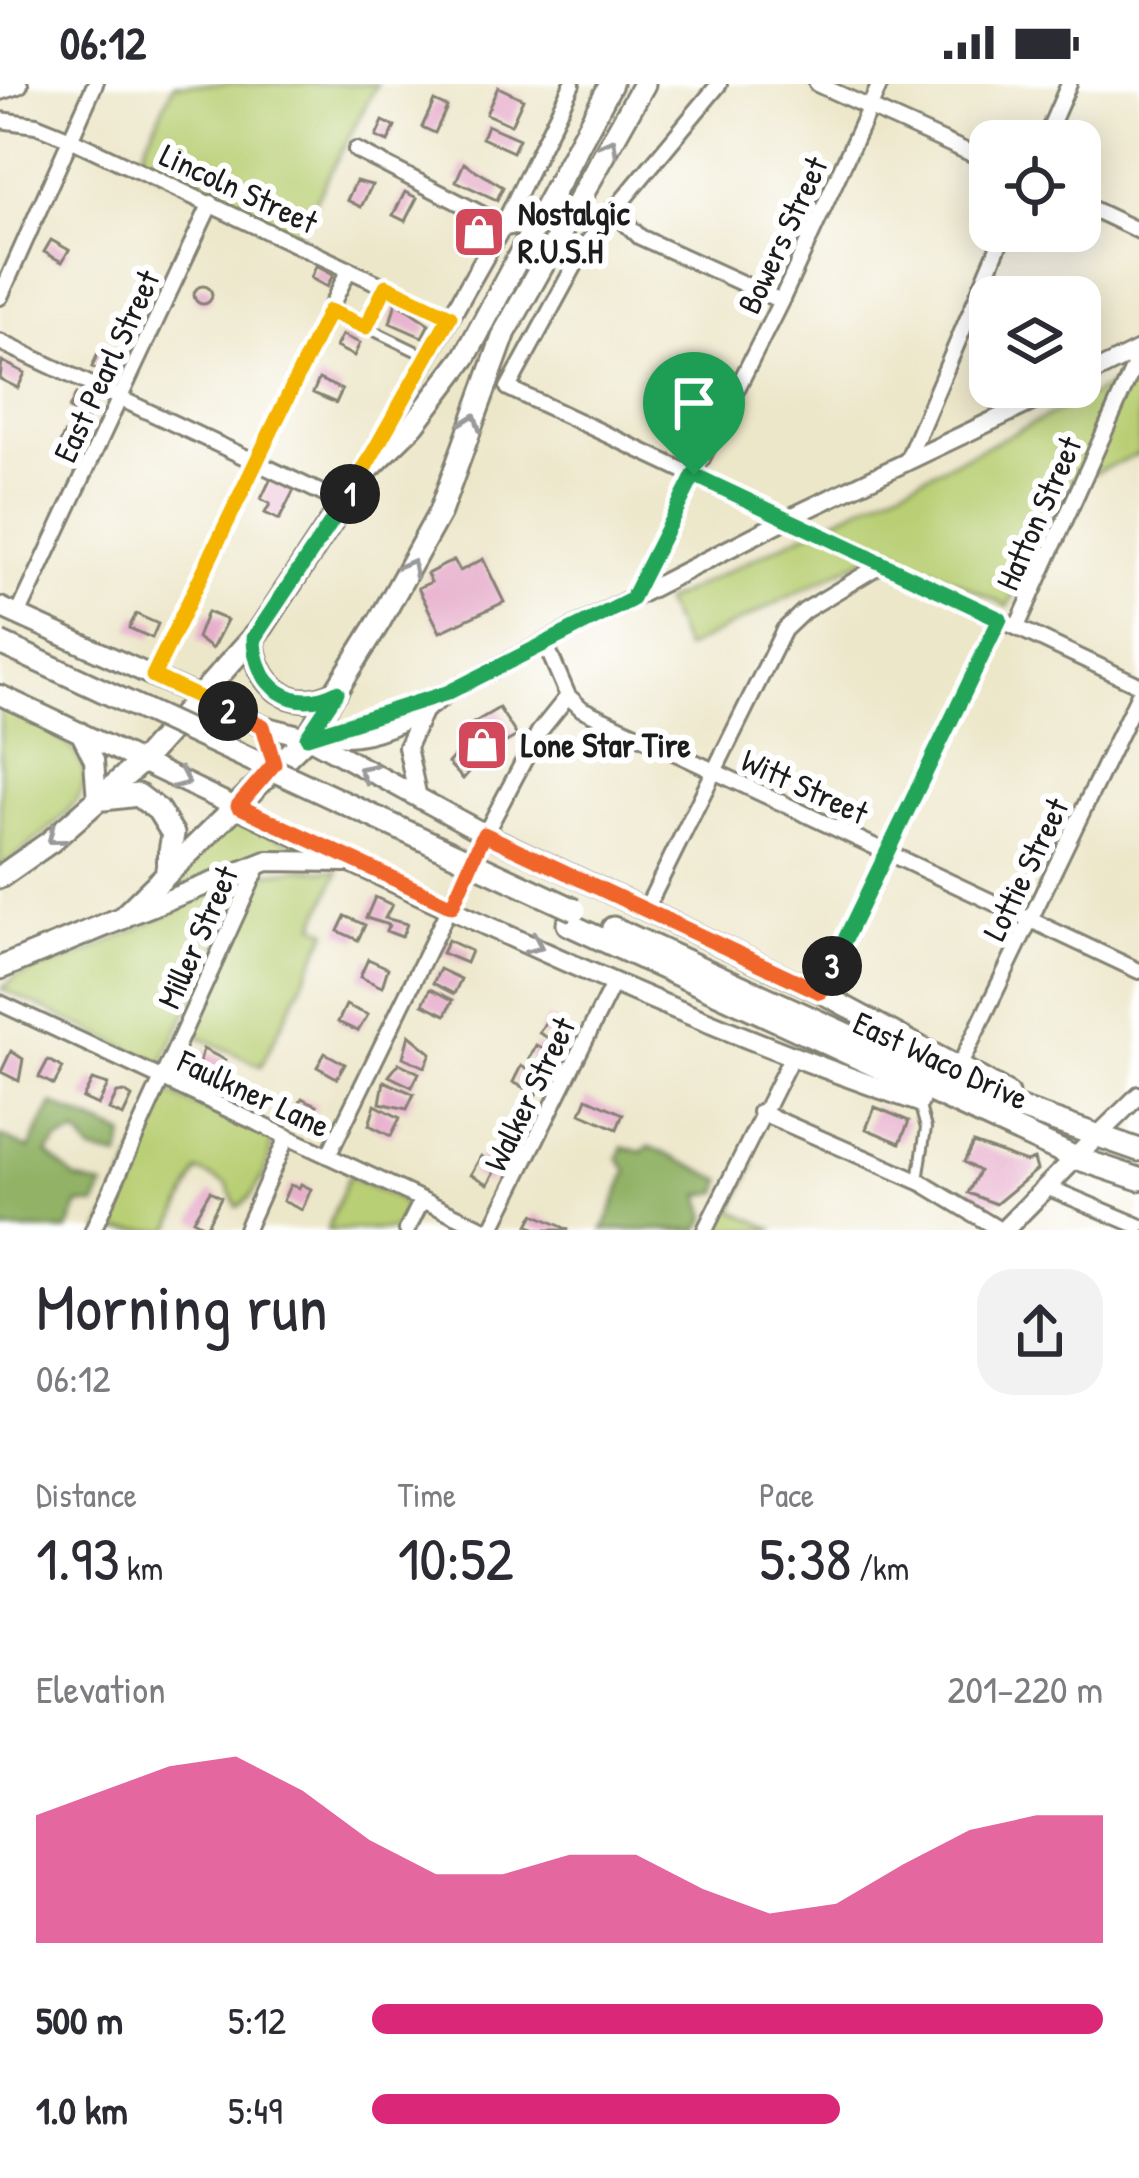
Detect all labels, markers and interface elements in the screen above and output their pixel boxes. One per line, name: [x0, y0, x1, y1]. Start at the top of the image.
text: 06:12: [60, 12, 146, 73]
map controls: [969, 120, 1101, 408]
button: locate: [969, 120, 1101, 252]
street label: Lincoln Street: [153, 132, 325, 244]
one-way arrow: [596, 138, 619, 159]
street label: Bowers Street: [727, 149, 838, 321]
place label: Nostalgic R.U.S.H: [518, 191, 631, 273]
shop icon: Nostalgic R.U.S.H: [451, 204, 507, 260]
street label: East Pearl Street: [42, 262, 170, 469]
button: layers: [969, 276, 1101, 408]
pin: [643, 352, 745, 475]
icon: arrive: [661, 370, 727, 436]
one-way arrow: [458, 413, 482, 434]
street label: Hatton Street: [985, 429, 1092, 597]
pin: 1: [320, 464, 380, 524]
text: 1: [344, 472, 356, 516]
one-way arrow: [395, 558, 418, 579]
pin: 2: [198, 681, 258, 741]
text: 2: [220, 689, 236, 733]
shop icon: Lone Star Tire: [454, 717, 510, 773]
place label: Lone Star Tire: [521, 723, 691, 767]
street label: Witt Street: [735, 738, 876, 835]
one-way arrow: [356, 764, 378, 787]
one-way arrow: [170, 766, 191, 789]
street label: Lottie Street: [972, 790, 1079, 948]
one-way arrow: [47, 822, 69, 844]
street label: Miller Street: [146, 858, 248, 1015]
one-way arrow: [523, 931, 544, 954]
pin: 3: [802, 936, 862, 996]
text: 3: [825, 944, 839, 988]
street label: East Waco Drive: [846, 1000, 1036, 1120]
street label: Walker Street: [473, 1009, 585, 1178]
street label: Faulkner Lane: [170, 1038, 337, 1147]
text: Morning run: [36, 1261, 328, 1351]
button: share: [977, 1269, 1103, 1395]
text: 06:12: [36, 1351, 111, 1404]
text: Distance: [36, 1473, 137, 1517]
text: Time: [398, 1473, 456, 1517]
text: Pace: [759, 1473, 814, 1517]
text: 1.93: [36, 1517, 120, 1599]
text: 10:52: [398, 1517, 514, 1599]
text: 5:38: [759, 1517, 852, 1599]
text: km: [120, 1546, 163, 1590]
text: /km: [852, 1546, 909, 1590]
text: Elevation: [36, 1662, 166, 1715]
text: 201–220 m: [947, 1662, 1103, 1715]
text: 500 m: [36, 1993, 123, 2046]
text: 5:12: [228, 1993, 286, 2046]
text: 1.0 km: [36, 2083, 128, 2136]
text: 5:49: [228, 2083, 282, 2136]

